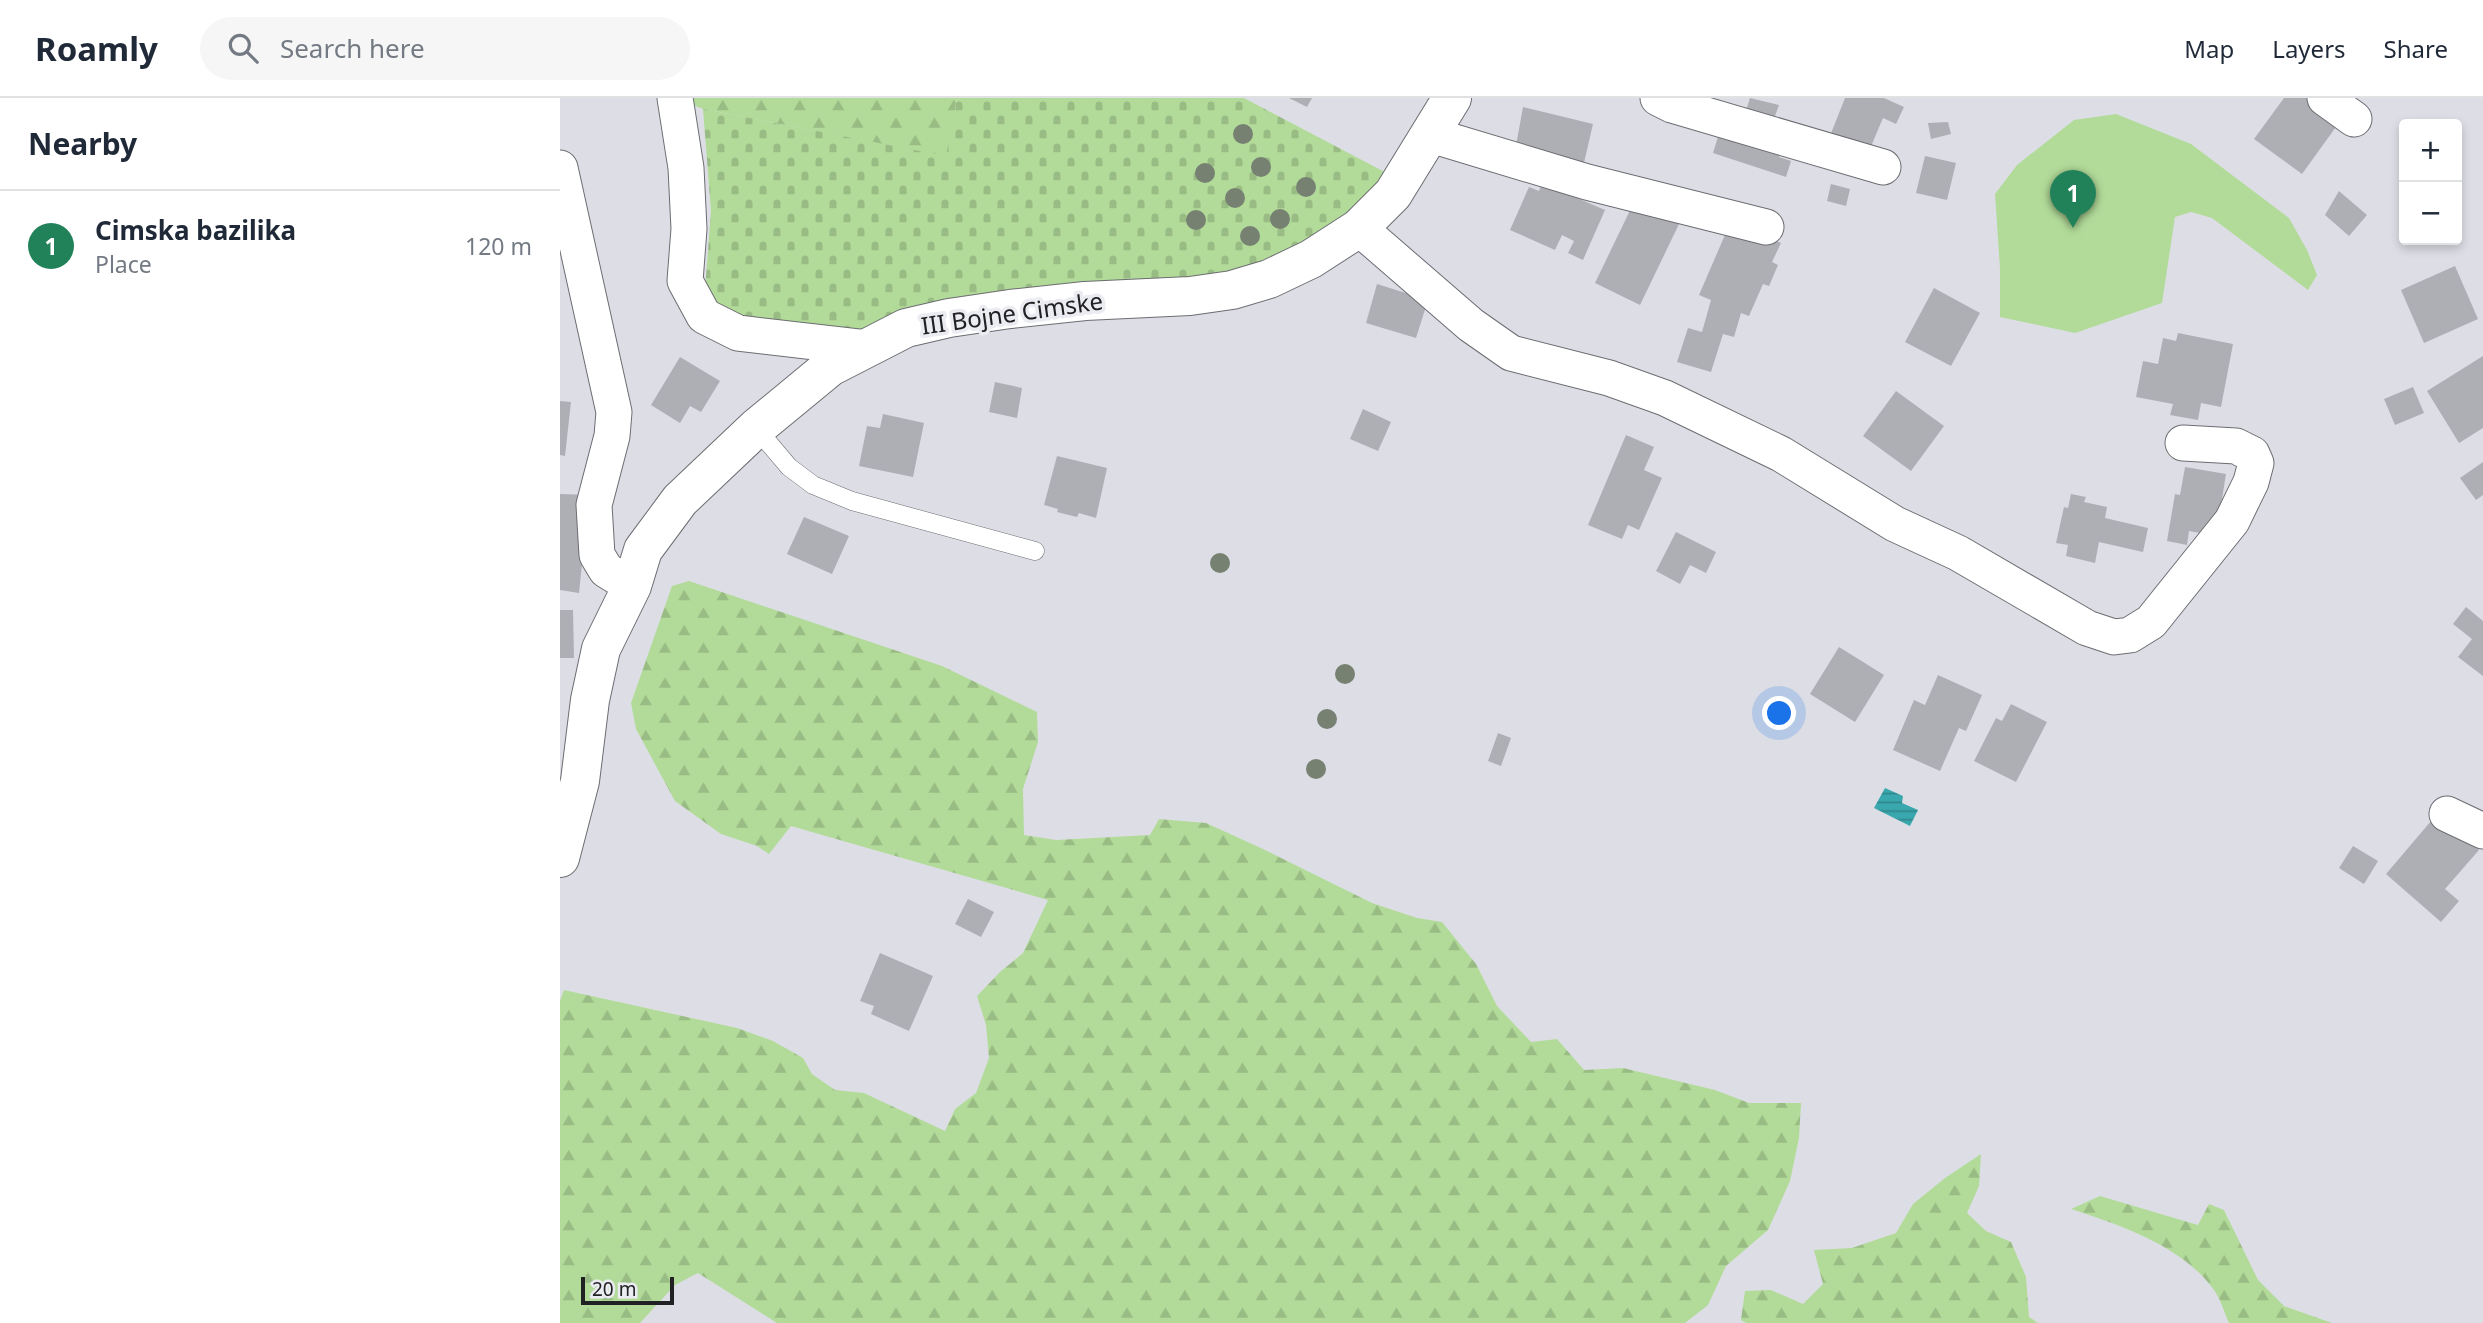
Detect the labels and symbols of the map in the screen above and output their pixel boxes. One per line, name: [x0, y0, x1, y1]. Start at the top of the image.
pin: 1: [2050, 170, 2096, 228]
street label: III Bojne Cimske: [919, 283, 1105, 342]
your location: [1762, 696, 1796, 730]
scale bar: [581, 1274, 674, 1306]

